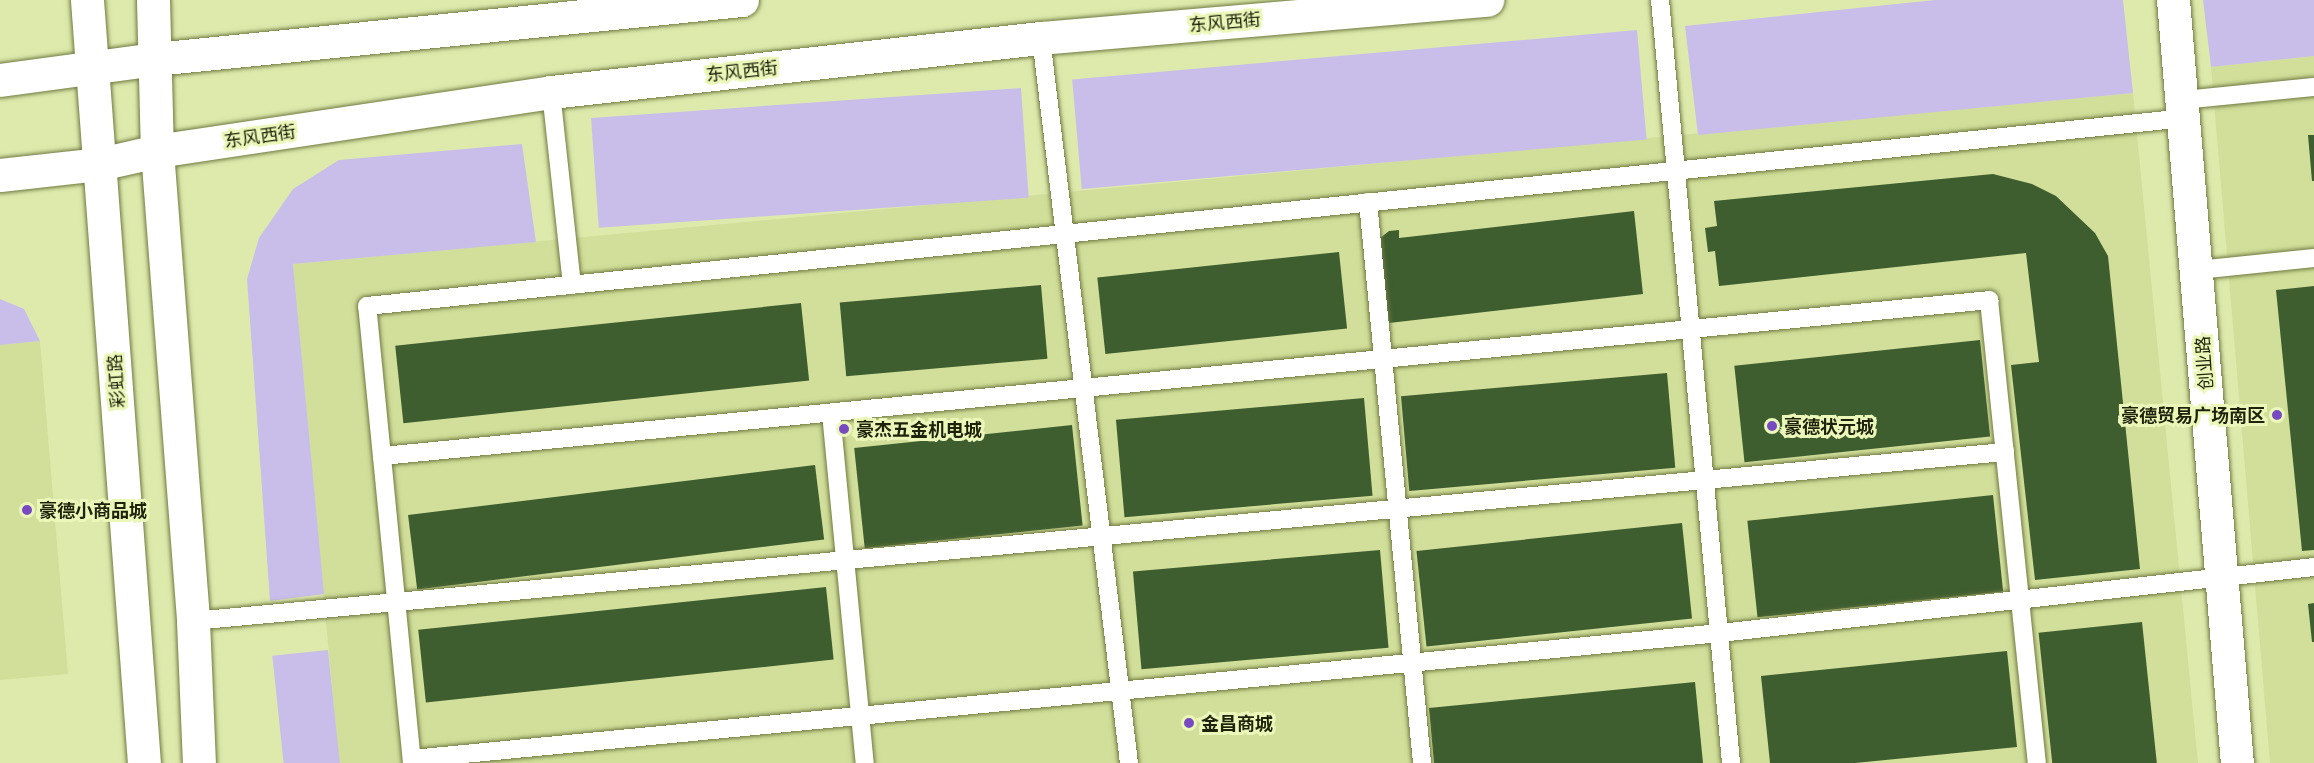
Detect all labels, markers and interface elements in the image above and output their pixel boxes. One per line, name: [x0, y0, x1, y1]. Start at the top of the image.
street label: 东风西街: [1188, 8, 1262, 36]
street label: 东风西街: [705, 56, 779, 86]
street label: 东风西街: [223, 120, 297, 152]
street label: 创业路: [2191, 335, 2217, 391]
street label: 彩虹路: [103, 353, 129, 409]
place label: 豪德贸易广场南区: [2121, 404, 2265, 426]
marker: 豪德贸易广场南区: [2270, 408, 2284, 422]
place label: 豪德状元城: [1784, 415, 1874, 437]
place label: 豪杰五金机电城: [856, 418, 982, 440]
marker: 豪德状元城: [1765, 419, 1779, 433]
marker: 豪杰五金机电城: [837, 422, 851, 436]
place label: 豪德小商品城: [39, 499, 147, 521]
marker: 豪德小商品城: [20, 503, 34, 517]
place label: 金昌商城: [1201, 712, 1273, 734]
marker: 金昌商城: [1182, 716, 1196, 730]

